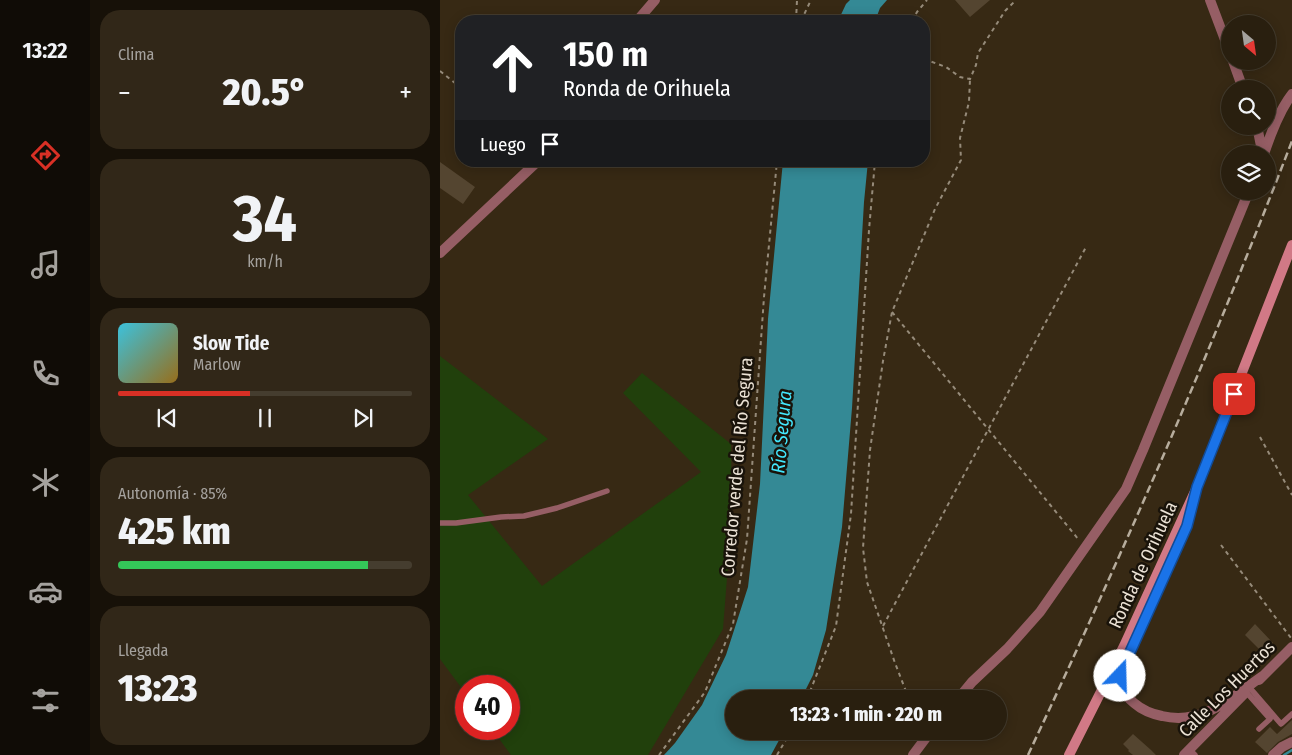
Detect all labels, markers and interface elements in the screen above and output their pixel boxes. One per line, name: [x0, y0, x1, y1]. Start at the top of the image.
north arrow: [1221, 15, 1276, 70]
map controls: [1221, 15, 1276, 200]
text: 150 m: [563, 33, 648, 75]
icon: ahead: [480, 35, 545, 100]
text: 13:22: [22, 37, 68, 64]
text: Clima: [118, 45, 154, 64]
text: 20.5°: [223, 69, 307, 115]
text: Ronda de Orihuela: [563, 75, 731, 102]
text: −: [118, 76, 131, 109]
text: +: [399, 76, 412, 109]
button: search: [1221, 80, 1276, 135]
icon: arrive: [536, 130, 564, 158]
text: Luego: [480, 133, 526, 156]
icon: directions: [28, 138, 63, 173]
button: layers: [1221, 145, 1276, 200]
text: 34: [233, 180, 297, 258]
icon: music: [28, 247, 63, 282]
text: km/h: [247, 252, 283, 271]
text: Slow Tide: [193, 332, 269, 355]
text: Marlow: [193, 355, 241, 374]
icon: phone: [28, 356, 63, 391]
street label: Corredor verde del Río Segura: [716, 356, 758, 577]
pin: [1213, 373, 1255, 415]
icon: arrive: [1220, 380, 1248, 408]
water label: Río Segura: [766, 390, 797, 475]
icon: previous: [153, 404, 181, 432]
icon: pause: [251, 404, 279, 432]
icon: next: [349, 404, 377, 432]
icon: climate: [28, 465, 63, 500]
text: Autonomía · 85%: [118, 484, 227, 503]
street label: Ronda de Orihuela: [1104, 498, 1182, 632]
text: 425 km: [118, 508, 231, 554]
icon: car: [28, 574, 63, 609]
street label: Calle Los Huertos: [1174, 636, 1280, 742]
text: Llegada: [118, 641, 168, 660]
position arrow: [1093, 649, 1145, 701]
text: 13:23: [118, 665, 198, 711]
speed limit sign: 40: [455, 675, 520, 740]
icon: filters: [28, 683, 63, 718]
text: 13:23 · 1 min · 220 m: [790, 703, 942, 726]

